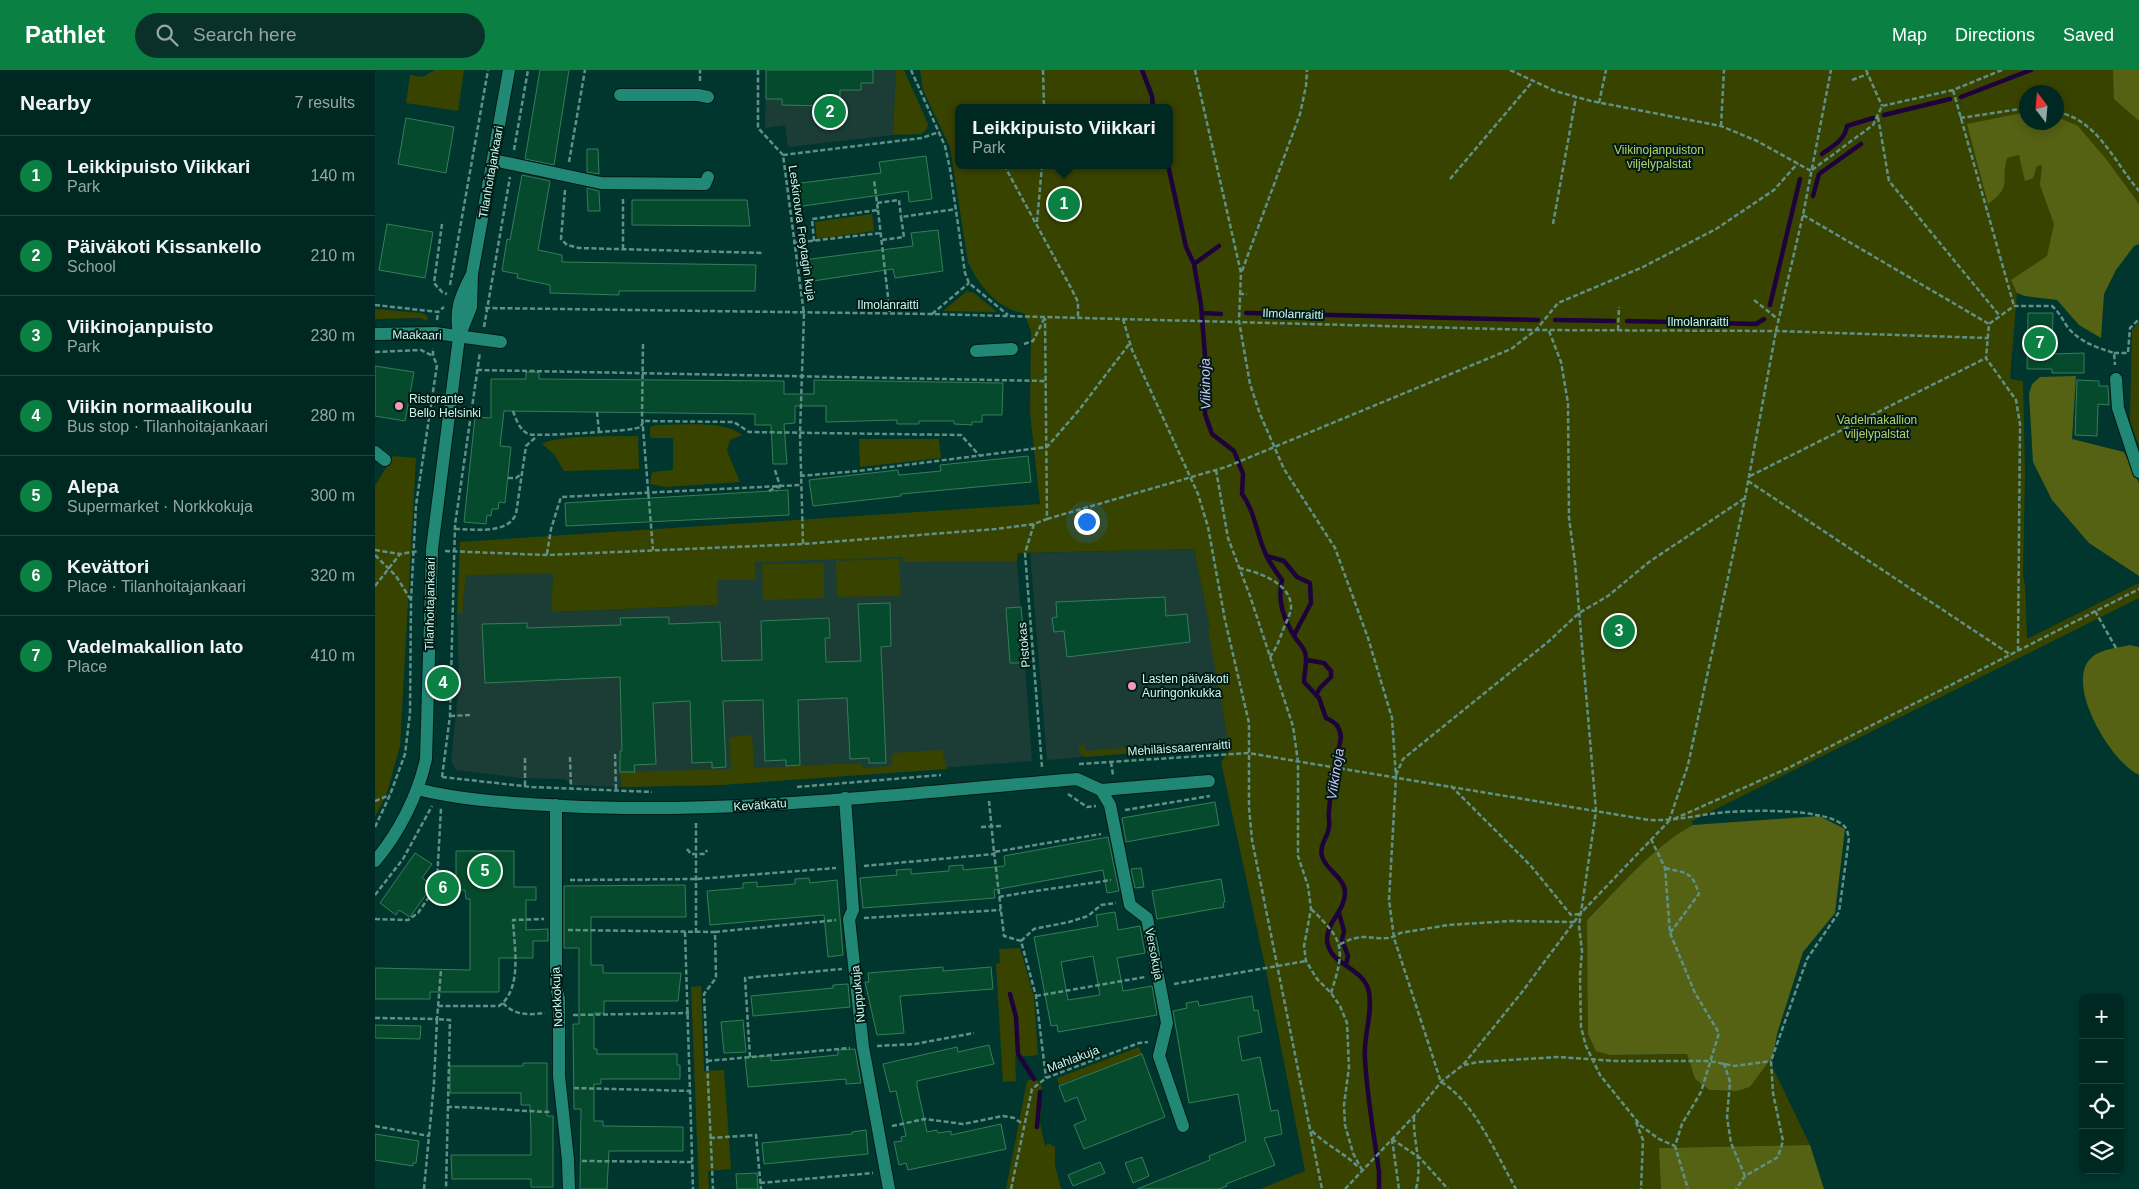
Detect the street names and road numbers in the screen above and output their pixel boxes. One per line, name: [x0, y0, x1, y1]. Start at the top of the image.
street label: Tilanhoitajankaari: [476, 125, 506, 219]
street label: Leskirouva Freytagin kuja: [786, 164, 818, 302]
street label: Ilmolanraitti: [857, 298, 919, 312]
street label: Ilmolanraitti: [1262, 306, 1324, 322]
street label: Ilmolanraitti: [1667, 315, 1729, 329]
street label: Maakaari: [392, 328, 442, 342]
street label: Tilanhoitajankaari: [422, 557, 438, 651]
street label: Pistokas: [1015, 622, 1033, 668]
street label: Mehiläissaarenraitti: [1127, 737, 1231, 759]
street label: Kevätkatu: [733, 796, 787, 814]
street label: Versokuja: [1142, 927, 1166, 982]
street label: Nuppukuja: [848, 964, 868, 1023]
street label: Norkkokuja: [548, 966, 566, 1027]
street label: Mahlakuja: [1045, 1043, 1101, 1075]

